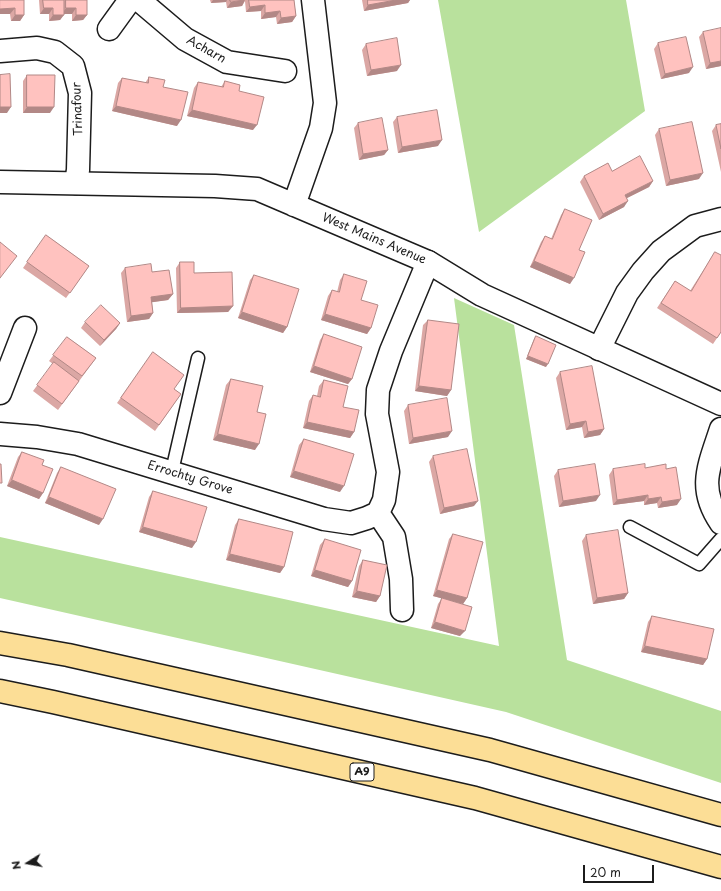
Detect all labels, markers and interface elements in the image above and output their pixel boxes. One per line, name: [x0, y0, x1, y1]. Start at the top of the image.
street label: Acharn: [184, 33, 228, 67]
street label: Trinafour: [70, 82, 86, 136]
street label: West Mains Avenue: [320, 211, 428, 267]
street label: Errochty Grove: [146, 458, 234, 498]
road number: A9: [350, 763, 374, 781]
north arrow: [8, 843, 48, 883]
scale bar: [585, 857, 656, 883]
text: N: [7, 859, 25, 871]
text: 20 m: [590, 863, 621, 881]

